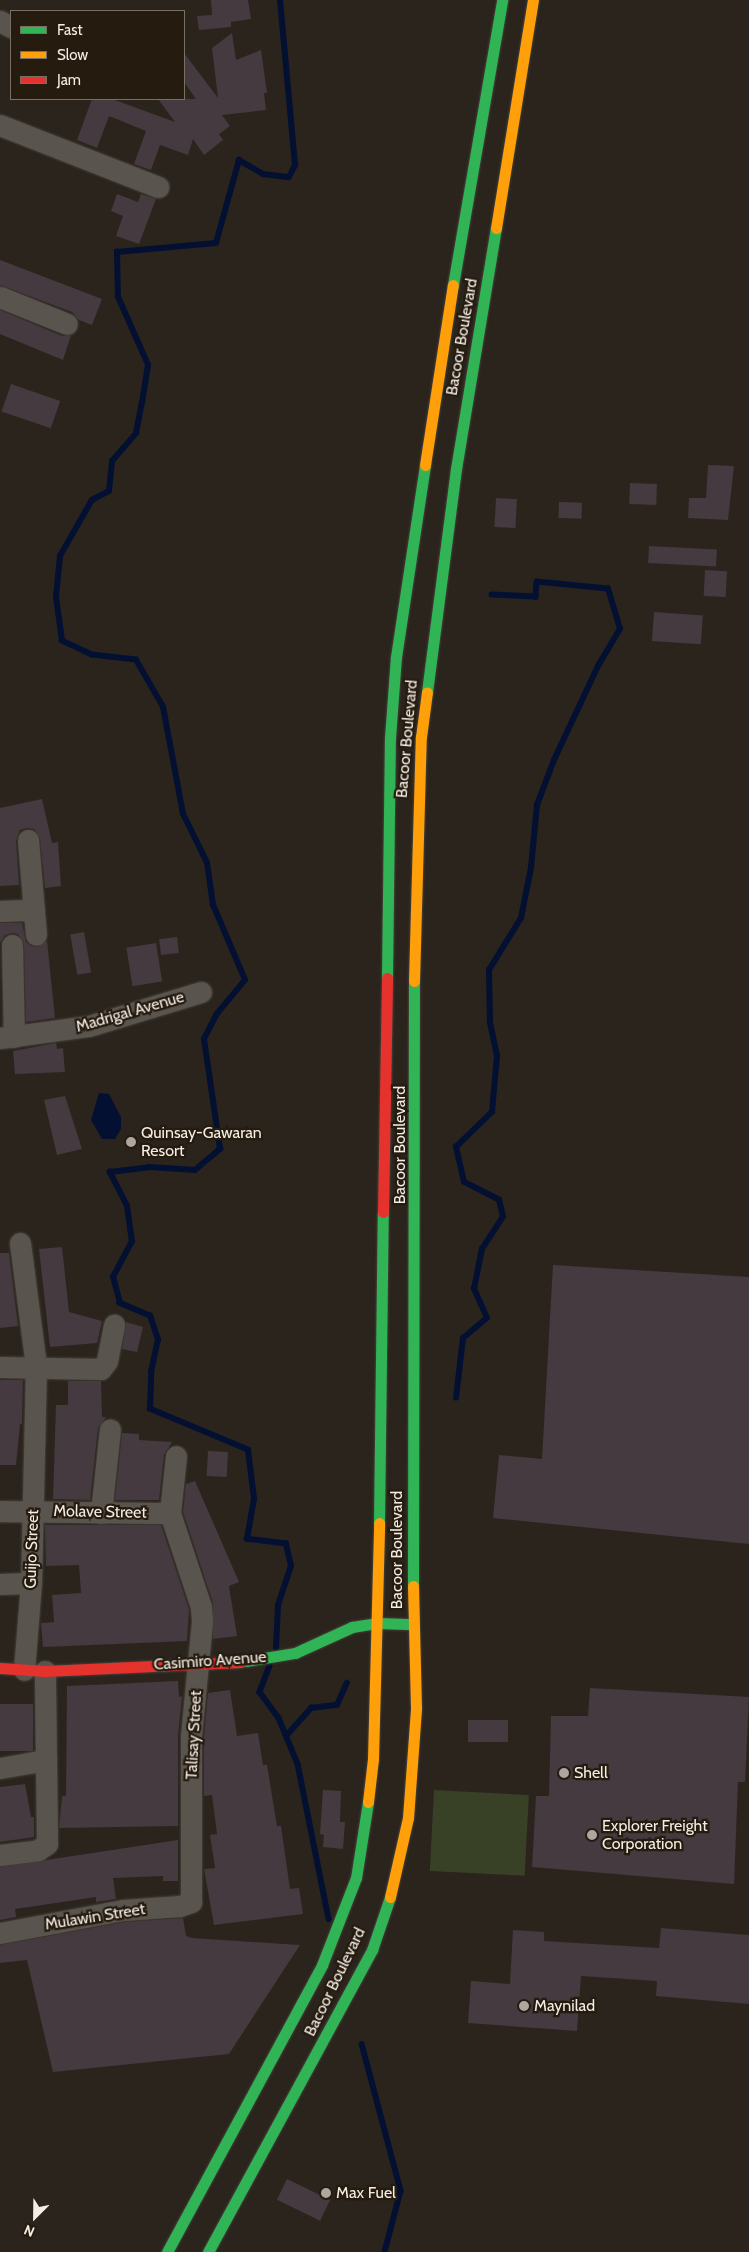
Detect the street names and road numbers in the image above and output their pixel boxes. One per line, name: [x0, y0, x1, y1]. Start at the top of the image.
street label: Bacoor Boulevard: [442, 277, 482, 397]
street label: Bacoor Boulevard: [392, 679, 422, 799]
street label: Madrigal Avenue: [74, 987, 186, 1037]
street label: Bacoor Boulevard: [390, 1086, 410, 1204]
street label: Bacoor Boulevard: [387, 1491, 407, 1609]
street label: Molave Street: [53, 1502, 147, 1522]
street label: Guijo Street: [21, 1509, 43, 1589]
street label: Casimiro Avenue: [153, 1647, 267, 1675]
street label: Talisay Street: [182, 1690, 206, 1780]
street label: Mulawin Street: [44, 1900, 146, 1934]
street label: Bacoor Boulevard: [300, 1925, 370, 2039]

